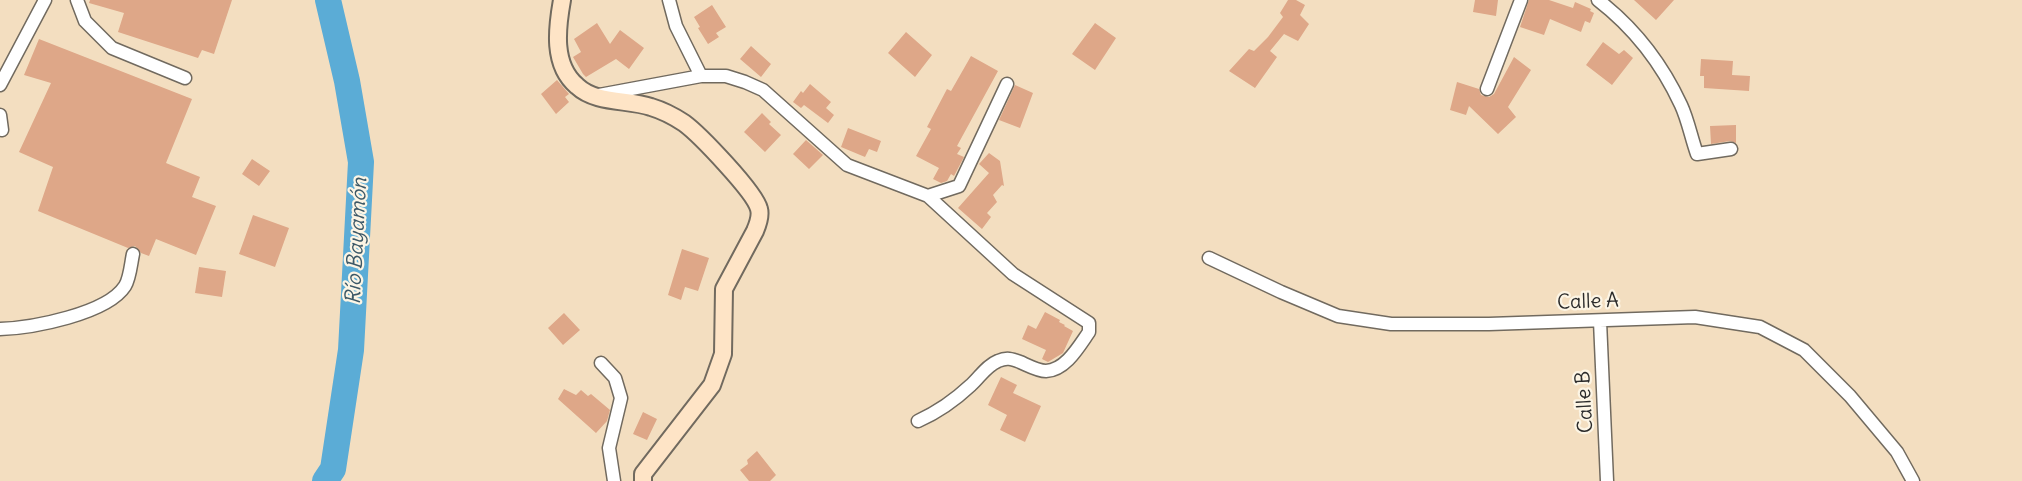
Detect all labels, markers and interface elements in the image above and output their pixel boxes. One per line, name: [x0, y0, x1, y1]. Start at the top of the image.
water label: Río Bayamón: [341, 177, 373, 305]
street label: Calle A: [1557, 289, 1619, 315]
street label: Calle B: [1571, 370, 1599, 434]

